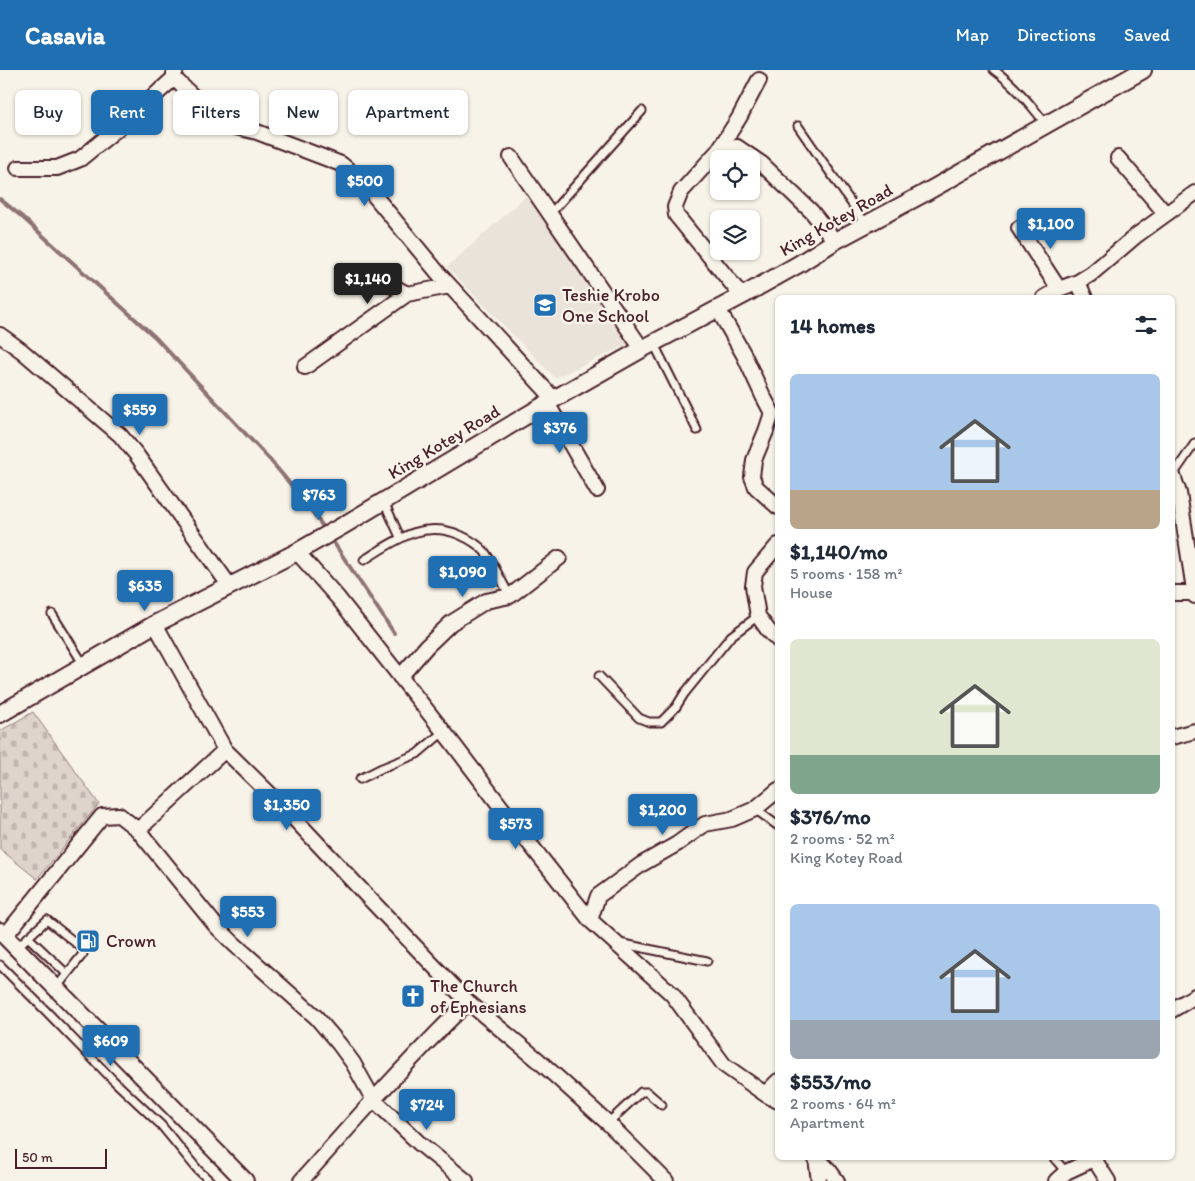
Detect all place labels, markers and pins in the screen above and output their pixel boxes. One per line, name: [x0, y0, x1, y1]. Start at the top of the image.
pin: $500: [335, 164, 395, 207]
pin: $1,100: [1010, 208, 1092, 250]
pin: $1,140: [327, 262, 409, 305]
place label: Teshie Krobo One School: [562, 284, 660, 327]
school or university icon: Teshie Krobo One School: [532, 292, 558, 318]
pin: $559: [110, 394, 170, 436]
pin: $376: [530, 412, 590, 454]
pin: $763: [289, 478, 349, 521]
pin: $1,090: [422, 556, 504, 598]
pin: $635: [115, 570, 175, 612]
pin: $1,350: [246, 788, 328, 831]
pin: $1,200: [622, 794, 704, 836]
pin: $573: [486, 808, 546, 850]
pin: $553: [218, 896, 278, 938]
fuel station icon: Crown: [75, 928, 101, 954]
place label: Crown: [106, 930, 156, 952]
place label: The Church of Ephesians: [430, 975, 527, 1018]
church icon: The Church of Ephesians: [400, 983, 426, 1009]
pin: $609: [81, 1024, 141, 1067]
pin: $724: [397, 1088, 457, 1131]

